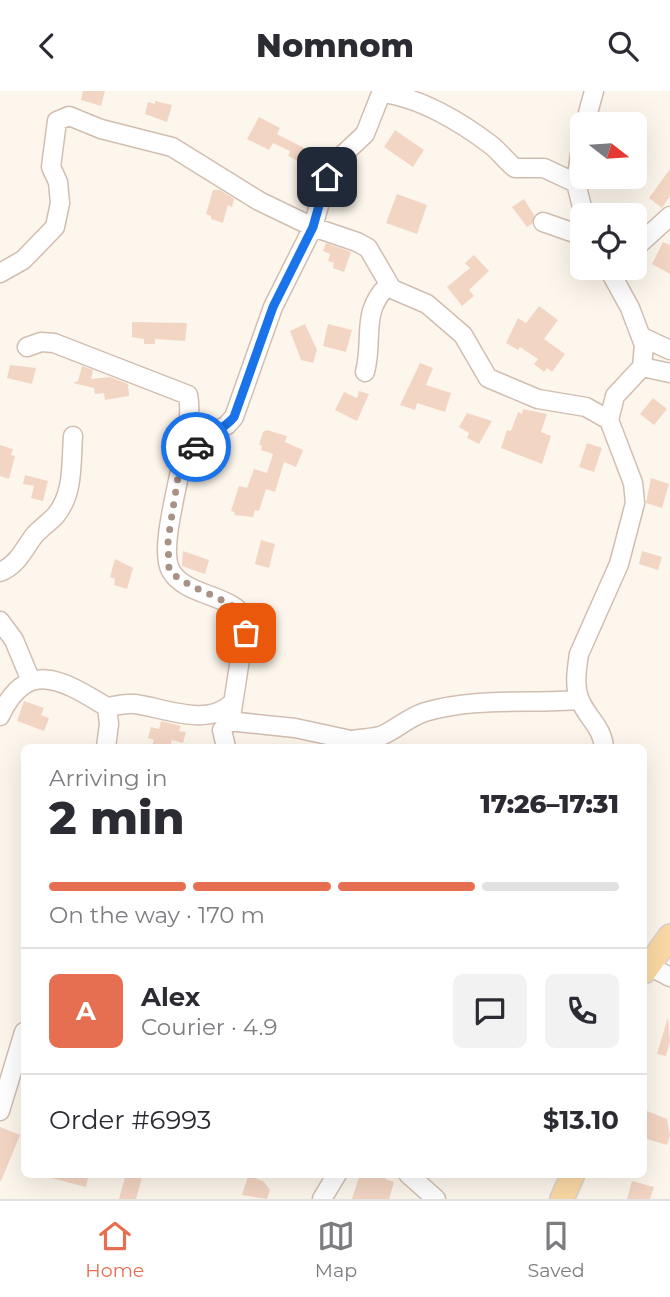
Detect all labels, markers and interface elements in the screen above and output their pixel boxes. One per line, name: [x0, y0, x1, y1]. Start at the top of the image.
text: Nomnom: [256, 26, 414, 65]
icon: back: [28, 27, 66, 65]
icon: search: [604, 27, 642, 65]
north arrow: [570, 112, 648, 189]
map controls: [570, 112, 647, 280]
pin: [297, 147, 357, 207]
icon: home: [308, 158, 346, 196]
button: locate: [570, 203, 647, 280]
courier: [161, 412, 231, 482]
icon: car: [177, 428, 215, 466]
pin: [216, 603, 276, 663]
icon: bag: [227, 614, 265, 652]
text: Arriving in: [49, 764, 168, 792]
text: 17:26–17:31: [480, 788, 619, 820]
text: 2 min: [49, 789, 184, 846]
text: On the way · 170 m: [49, 901, 265, 929]
button: chat: [453, 974, 527, 1048]
button: phone: [545, 974, 619, 1048]
text: Alex: [141, 981, 200, 1013]
text: A: [76, 995, 96, 1027]
text: Courier · 4.9: [141, 1013, 277, 1041]
text: Order #6993: [49, 1104, 211, 1136]
text: $13.10: [543, 1104, 619, 1136]
tab: Home: [85, 1217, 144, 1282]
tab: Map: [315, 1217, 357, 1282]
tab: Saved: [528, 1217, 585, 1282]

